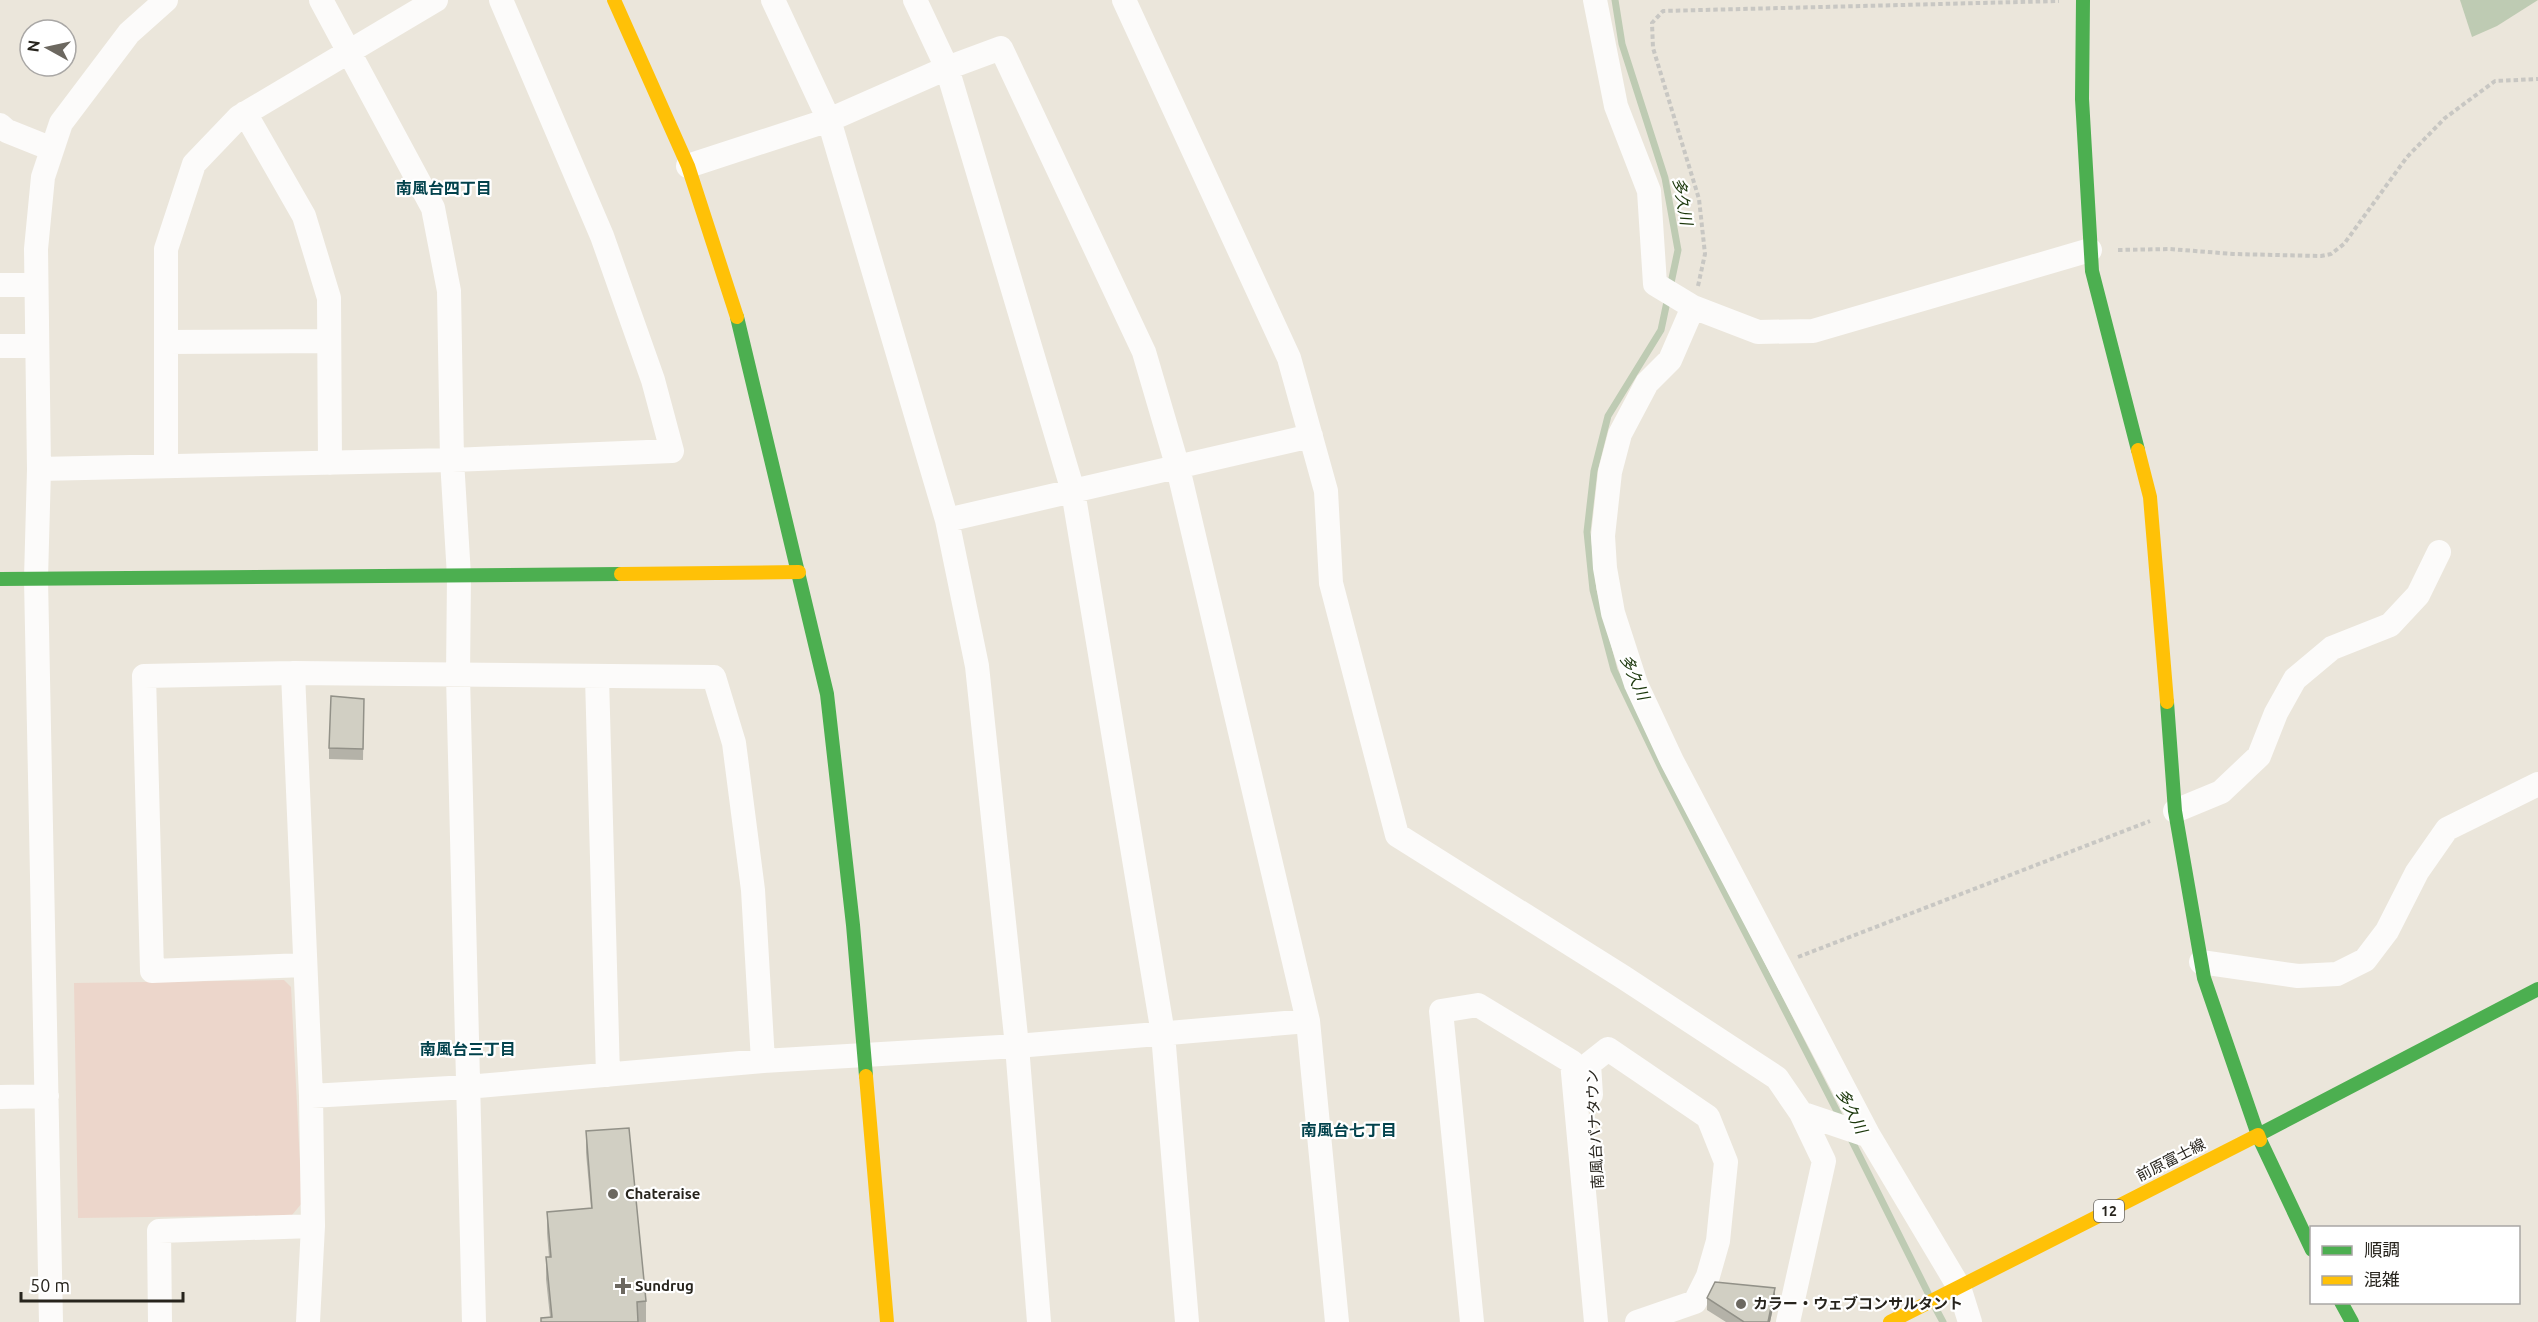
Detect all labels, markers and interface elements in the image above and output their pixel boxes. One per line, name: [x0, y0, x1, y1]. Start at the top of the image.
north arrow: [18, 18, 78, 78]
text: N: [23, 39, 43, 53]
water label: 多久川: [1670, 176, 1696, 228]
district label: 南風台四丁目: [396, 179, 492, 197]
water label: 多久川: [1617, 651, 1654, 704]
district label: 南風台三丁目: [420, 1040, 516, 1058]
street label: 南風台パナタウン: [1583, 1069, 1606, 1189]
water label: 多久川: [1833, 1086, 1872, 1138]
district label: 南風台七丁目: [1301, 1121, 1397, 1139]
street label: 前原富士線: [2133, 1135, 2208, 1184]
place label: Chateraise: [625, 1185, 700, 1202]
marker: Chateraise: [606, 1187, 620, 1201]
road number: 12: [2094, 1200, 2124, 1222]
legend: [2310, 1226, 2520, 1304]
text: 順調: [2364, 1239, 2400, 1259]
scale bar: [21, 1265, 183, 1303]
text: 混雑: [2364, 1269, 2400, 1289]
text: 50 m: [30, 1275, 70, 1295]
place label: Sundrug: [635, 1277, 694, 1294]
marker: Sundrug: [616, 1279, 630, 1293]
place label: カラー・ウェブコンサルタント: [1753, 1295, 1963, 1312]
marker: カラー・ウェブコンサルタント: [1734, 1297, 1748, 1311]

